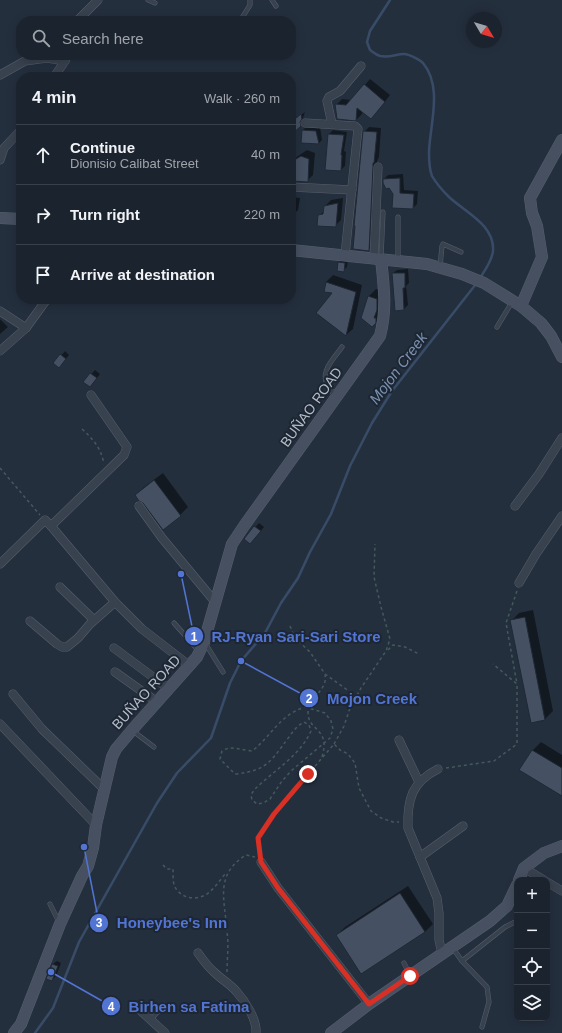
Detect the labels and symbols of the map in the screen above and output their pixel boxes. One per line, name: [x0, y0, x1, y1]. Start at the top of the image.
north arrow: [466, 12, 502, 48]
water label: Mojon Creek: [366, 328, 431, 407]
street label: BUÑAO ROAD: [277, 364, 345, 450]
callout: RJ-Ryan Sari-Sari Store: [184, 623, 389, 650]
text: RJ-Ryan Sari-Sari Store: [211, 628, 381, 645]
text: 1: [191, 630, 198, 644]
street label: BUÑAO ROAD: [109, 652, 183, 732]
callout: Mojon Creek: [299, 685, 425, 712]
text: Mojon Creek: [327, 690, 418, 707]
text: 2: [306, 692, 313, 706]
route end: [299, 765, 317, 783]
callout: Honeybee's Inn: [89, 909, 235, 936]
text: Honeybee's Inn: [117, 914, 227, 931]
text: 3: [96, 916, 103, 930]
route start: [401, 967, 419, 985]
callout: Birhen sa Fatima: [101, 993, 257, 1020]
text: Birhen sa Fatima: [129, 998, 250, 1015]
text: 4: [108, 1000, 115, 1014]

